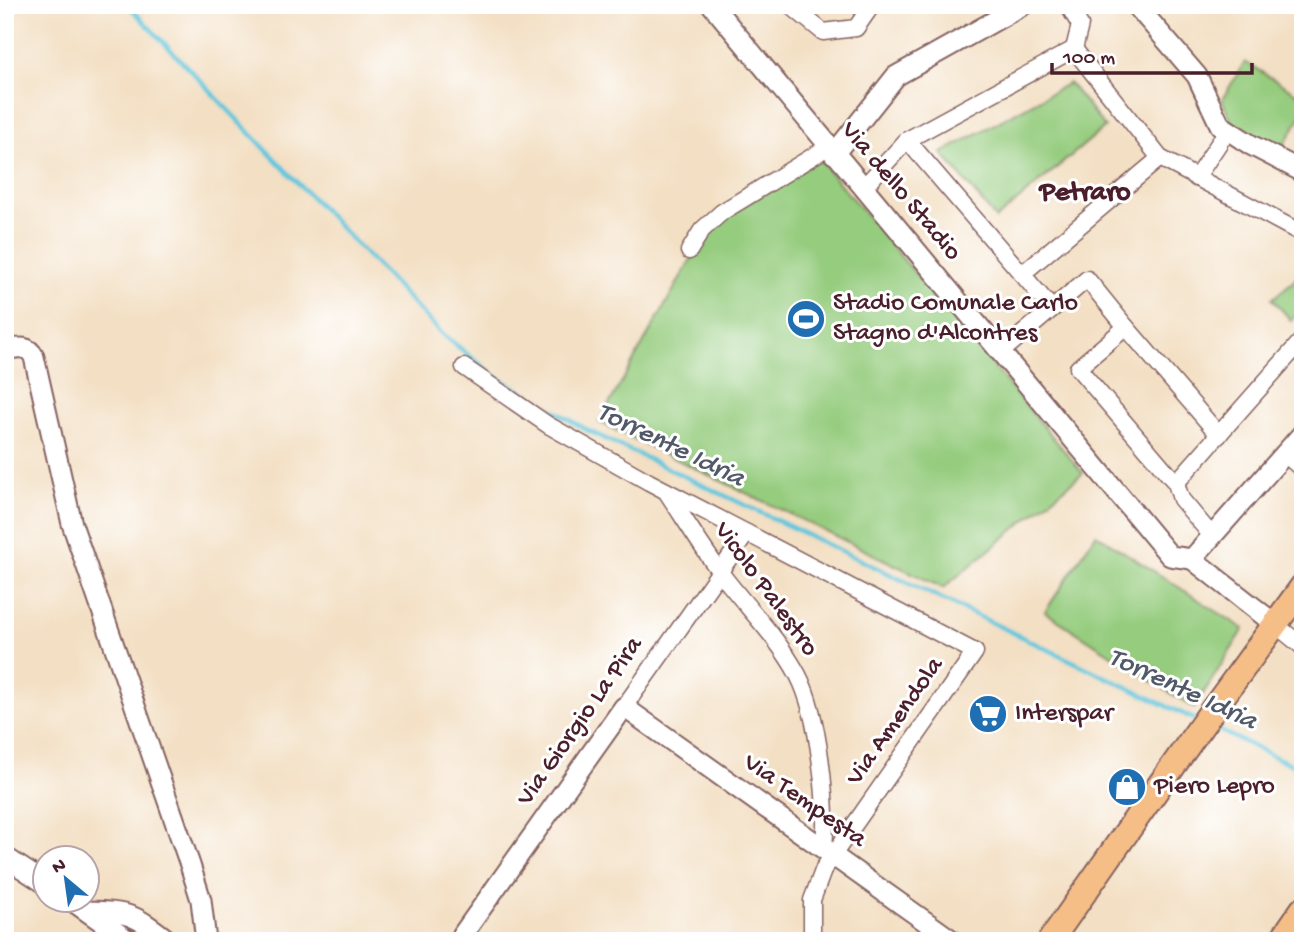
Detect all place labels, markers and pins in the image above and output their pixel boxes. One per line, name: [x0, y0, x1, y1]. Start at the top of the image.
place label: Stadio Comunale Carlo Stagno d'Alcontres: [833, 289, 1078, 350]
sports icon: Stadio Comunale Carlo Stagno d'Alcontres: [785, 298, 827, 340]
supermarket icon: Interspar: [967, 693, 1009, 735]
place label: Interspar: [1015, 699, 1116, 730]
shop icon: Piero Lepro: [1106, 766, 1148, 808]
place label: Piero Lepro: [1153, 772, 1275, 803]

